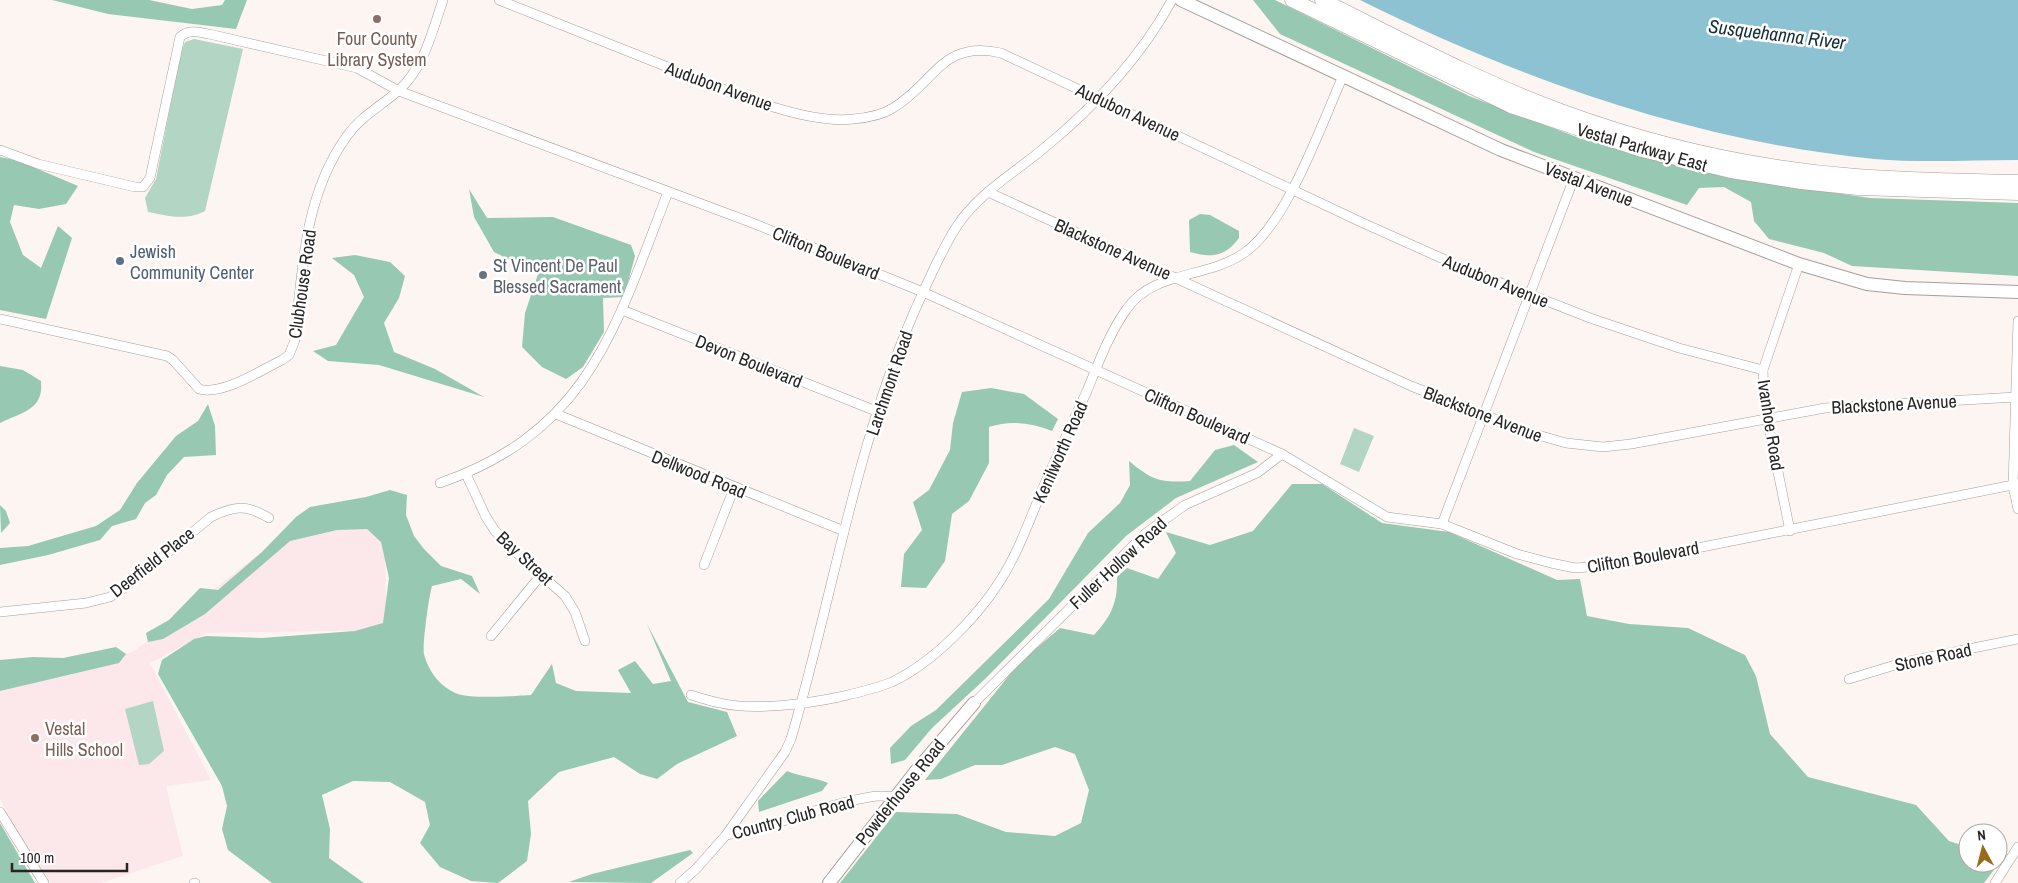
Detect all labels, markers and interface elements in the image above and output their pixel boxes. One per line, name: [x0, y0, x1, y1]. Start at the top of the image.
marker: Four County Library System: [371, 13, 383, 25]
water label: Susquehanna River: [1707, 13, 1848, 55]
place label: Four County Library System: [327, 26, 427, 72]
street label: Audubon Avenue: [661, 55, 776, 117]
street label: Audubon Avenue: [1071, 77, 1184, 147]
street label: Vestal Parkway East: [1574, 116, 1710, 178]
street label: Vestal Avenue: [1541, 156, 1637, 212]
street label: Blackstone Avenue: [1051, 212, 1175, 286]
street label: Clifton Boulevard: [769, 220, 883, 286]
street label: Clubhouse Road: [282, 228, 322, 340]
place label: Jewish Community Center: [130, 239, 254, 285]
street label: Audubon Avenue: [1438, 248, 1553, 314]
place label: St Vincent De Paul Blessed Sacrament: [493, 253, 621, 299]
marker: Jewish Community Center: [114, 255, 126, 267]
marker: St Vincent De Paul Blessed Sacrament: [477, 269, 489, 281]
street label: Larchmont Road: [859, 327, 919, 439]
street label: Devon Boulevard: [692, 328, 806, 394]
street label: Ivanhoe Road: [1751, 378, 1791, 472]
street label: Blackstone Avenue: [1420, 380, 1546, 448]
street label: Clifton Boulevard: [1140, 382, 1254, 450]
street label: Blackstone Avenue: [1831, 388, 1957, 420]
street label: Kenilworth Road: [1026, 397, 1094, 507]
street label: Dellwood Road: [648, 444, 750, 504]
street label: Fuller Hollow Road: [1064, 511, 1172, 615]
street label: Deerfield Place: [105, 521, 199, 603]
street label: Bay Street: [491, 525, 559, 591]
street label: Clifton Boulevard: [1585, 535, 1701, 579]
street label: Stone Road: [1892, 637, 1974, 677]
place label: Vestal Hills School: [45, 716, 123, 762]
marker: Vestal Hills School: [29, 732, 41, 744]
street label: Powderhouse Road: [849, 734, 951, 850]
street label: Country Club Road: [729, 789, 857, 845]
north arrow: [1958, 823, 2008, 873]
text: N: [1976, 826, 1987, 845]
scale bar: [12, 840, 128, 872]
text: 100 m: [20, 847, 54, 868]

